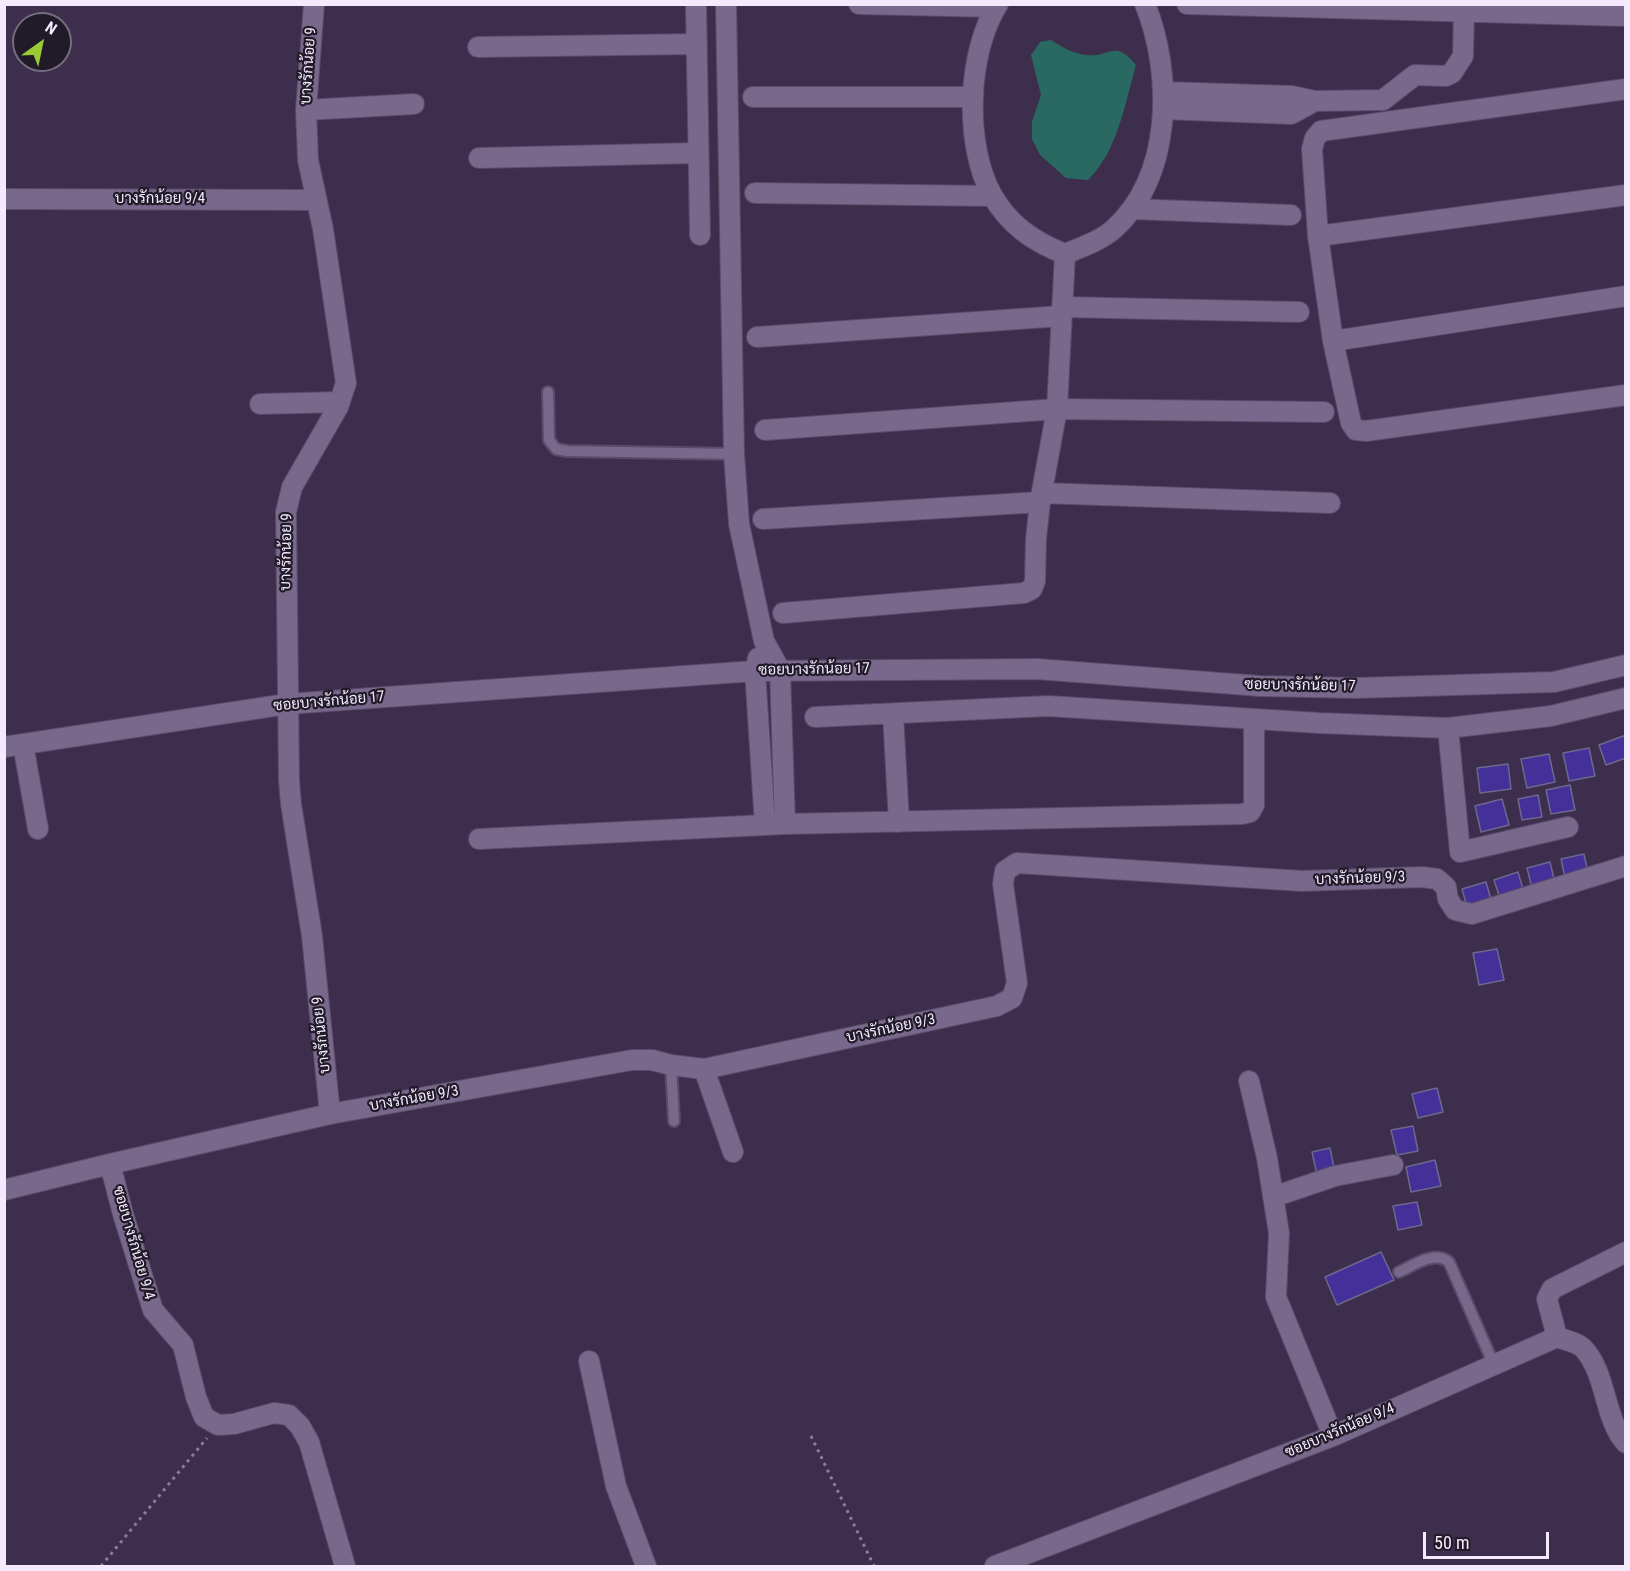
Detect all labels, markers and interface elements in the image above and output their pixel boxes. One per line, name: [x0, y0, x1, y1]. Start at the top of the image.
north arrow: [12, 12, 72, 72]
text: N: [42, 18, 60, 39]
street label: บางรักน้อย 9: [297, 27, 321, 105]
street label: บางรักน้อย 9/4: [115, 190, 205, 208]
street label: บางรักน้อย 9: [277, 513, 297, 591]
street label: ซอยบางรักน้อย 17: [758, 660, 870, 680]
street label: ซอยบางรักน้อย 17: [1244, 676, 1356, 696]
street label: ซอยบางรักน้อย 17: [273, 688, 385, 716]
street label: บางรักน้อย 9/3: [1315, 868, 1405, 890]
street label: บางรักน้อย 9: [309, 996, 335, 1074]
street label: บางรักน้อย 9/3: [845, 1011, 937, 1047]
street label: บางรักน้อย 9/3: [368, 1082, 460, 1116]
street label: ซอยบางรักน้อย 9/4: [108, 1184, 158, 1302]
street label: ซอยบางรักน้อย 9/4: [1283, 1400, 1397, 1462]
scale bar: [1426, 1520, 1552, 1558]
text: 50 m: [1434, 1532, 1469, 1553]

